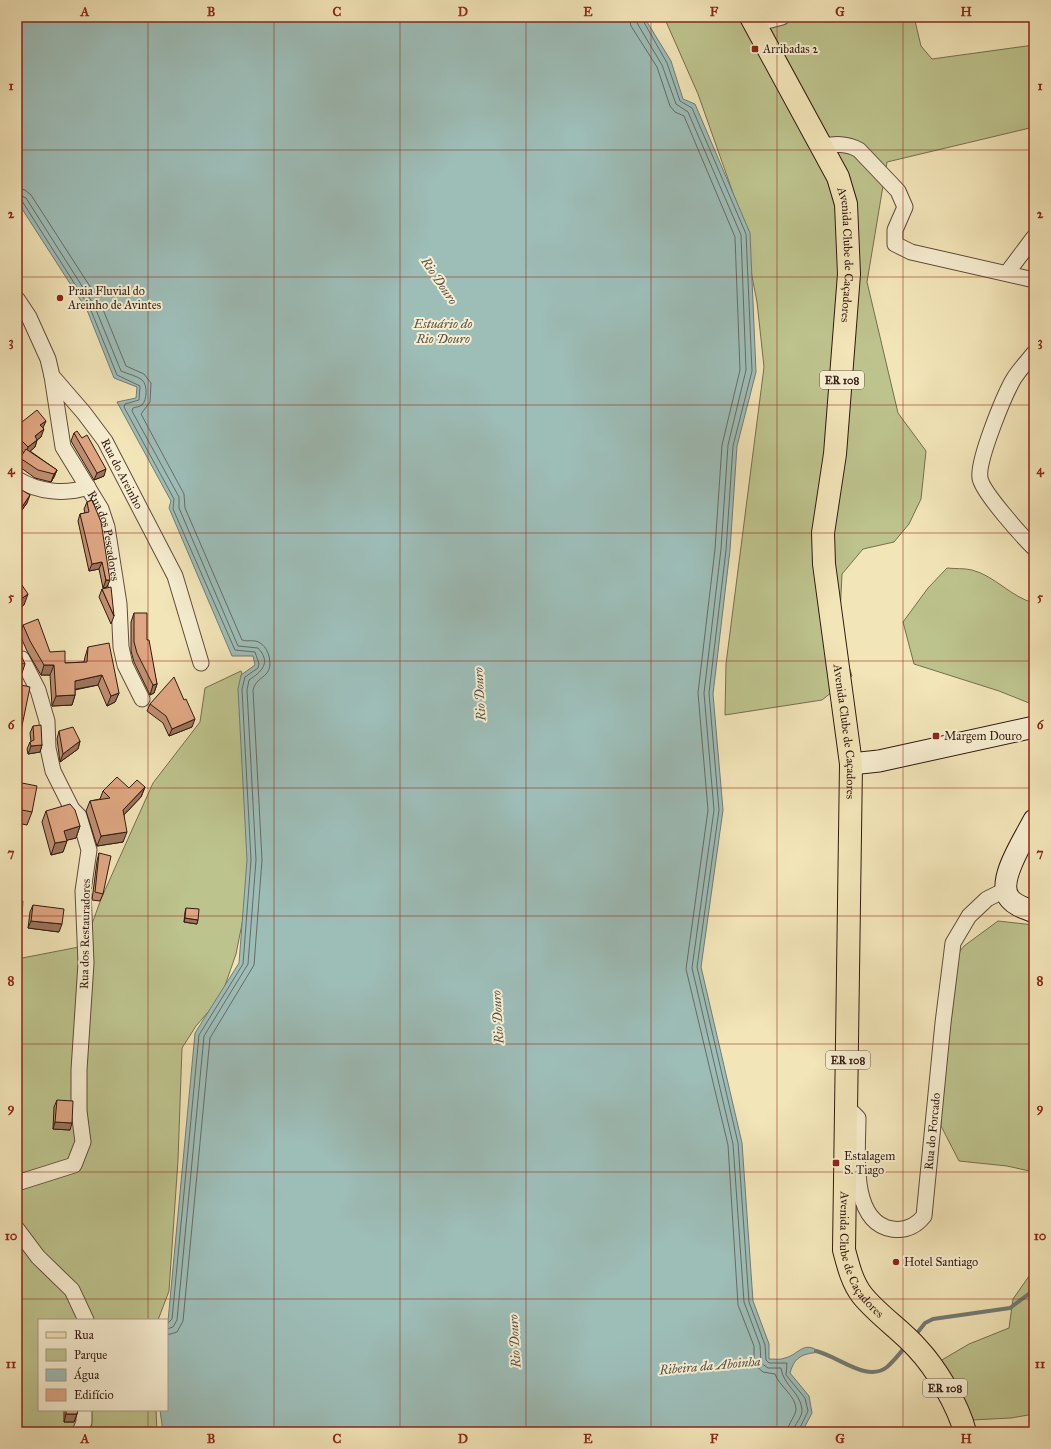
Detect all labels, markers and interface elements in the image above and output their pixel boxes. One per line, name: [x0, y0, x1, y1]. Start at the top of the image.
text: A: [80, 4, 90, 20]
text: B: [207, 4, 216, 20]
text: C: [333, 4, 342, 20]
text: D: [458, 4, 468, 20]
text: E: [583, 4, 593, 20]
text: F: [710, 4, 719, 20]
text: G: [835, 4, 845, 20]
text: H: [960, 4, 972, 20]
place label: Arribadas 2: [762, 42, 818, 56]
marker: Arribadas 2: [750, 44, 760, 54]
text: 1: [8, 78, 14, 94]
text: 1: [1037, 78, 1043, 94]
street label: Avenida Clube de Caçadores: [834, 185, 856, 323]
text: 2: [8, 206, 15, 222]
text: 2: [1037, 206, 1044, 222]
water label: Rio Douro: [417, 253, 461, 308]
place label: Praia Fluvial do Areinho de Avintes: [67, 284, 161, 312]
marker: Praia Fluvial do Areinho de Avintes: [55, 293, 65, 303]
water label: Estuário do Rio Douro: [413, 316, 473, 347]
text: 3: [8, 334, 14, 350]
text: 3: [1037, 334, 1043, 350]
road number: ER 108: [820, 371, 864, 389]
street label: Rua do Areinho: [98, 436, 146, 511]
text: 4: [7, 462, 15, 478]
text: 4: [1036, 462, 1044, 478]
street label: Rua dos Pescadores: [84, 488, 122, 582]
text: 5: [8, 589, 15, 605]
text: 5: [1037, 589, 1044, 605]
street label: Avenida Clube de Caçadores: [830, 662, 858, 799]
water label: Rio Douro: [471, 667, 489, 722]
text: 6: [8, 717, 16, 733]
text: 6: [1037, 717, 1045, 733]
place label: Margem Douro: [944, 729, 1022, 744]
marker: Margem Douro: [931, 731, 941, 741]
text: 7: [8, 845, 15, 861]
text: 7: [1037, 845, 1044, 861]
street label: Rua dos Restauradores: [77, 879, 93, 989]
text: 8: [8, 973, 15, 989]
text: 8: [1037, 973, 1044, 989]
water label: Rio Douro: [489, 990, 507, 1045]
road number: ER 108: [826, 1051, 870, 1069]
street label: Rua do Forcado: [922, 1092, 943, 1171]
text: 9: [8, 1100, 15, 1116]
text: 9: [1037, 1100, 1044, 1116]
place label: Estalagem S. Tiago: [844, 1149, 895, 1178]
marker: Estalagem S. Tiago: [831, 1158, 841, 1168]
street label: Avenida Clube de Caçadores: [837, 1190, 887, 1321]
text: 10: [5, 1228, 18, 1244]
text: 10: [1034, 1228, 1047, 1244]
place label: Hotel Santiago: [904, 1255, 978, 1270]
marker: Hotel Santiago: [891, 1257, 901, 1267]
water label: Rio Douro: [506, 1314, 524, 1369]
legend: [38, 1319, 168, 1411]
text: Rua: [74, 1328, 95, 1342]
text: Parque: [74, 1348, 107, 1363]
water label: Ribeira da Aboinha: [658, 1354, 761, 1378]
text: 11: [6, 1356, 16, 1372]
text: 11: [1035, 1356, 1045, 1372]
text: Água: [73, 1367, 100, 1383]
road number: ER 108: [923, 1379, 967, 1397]
text: Edifício: [74, 1388, 114, 1402]
text: A: [80, 1431, 90, 1447]
text: B: [207, 1431, 216, 1447]
text: C: [333, 1431, 342, 1447]
text: D: [458, 1431, 468, 1447]
text: E: [583, 1431, 593, 1447]
text: F: [710, 1431, 719, 1447]
text: G: [835, 1431, 845, 1447]
text: H: [960, 1431, 972, 1447]

